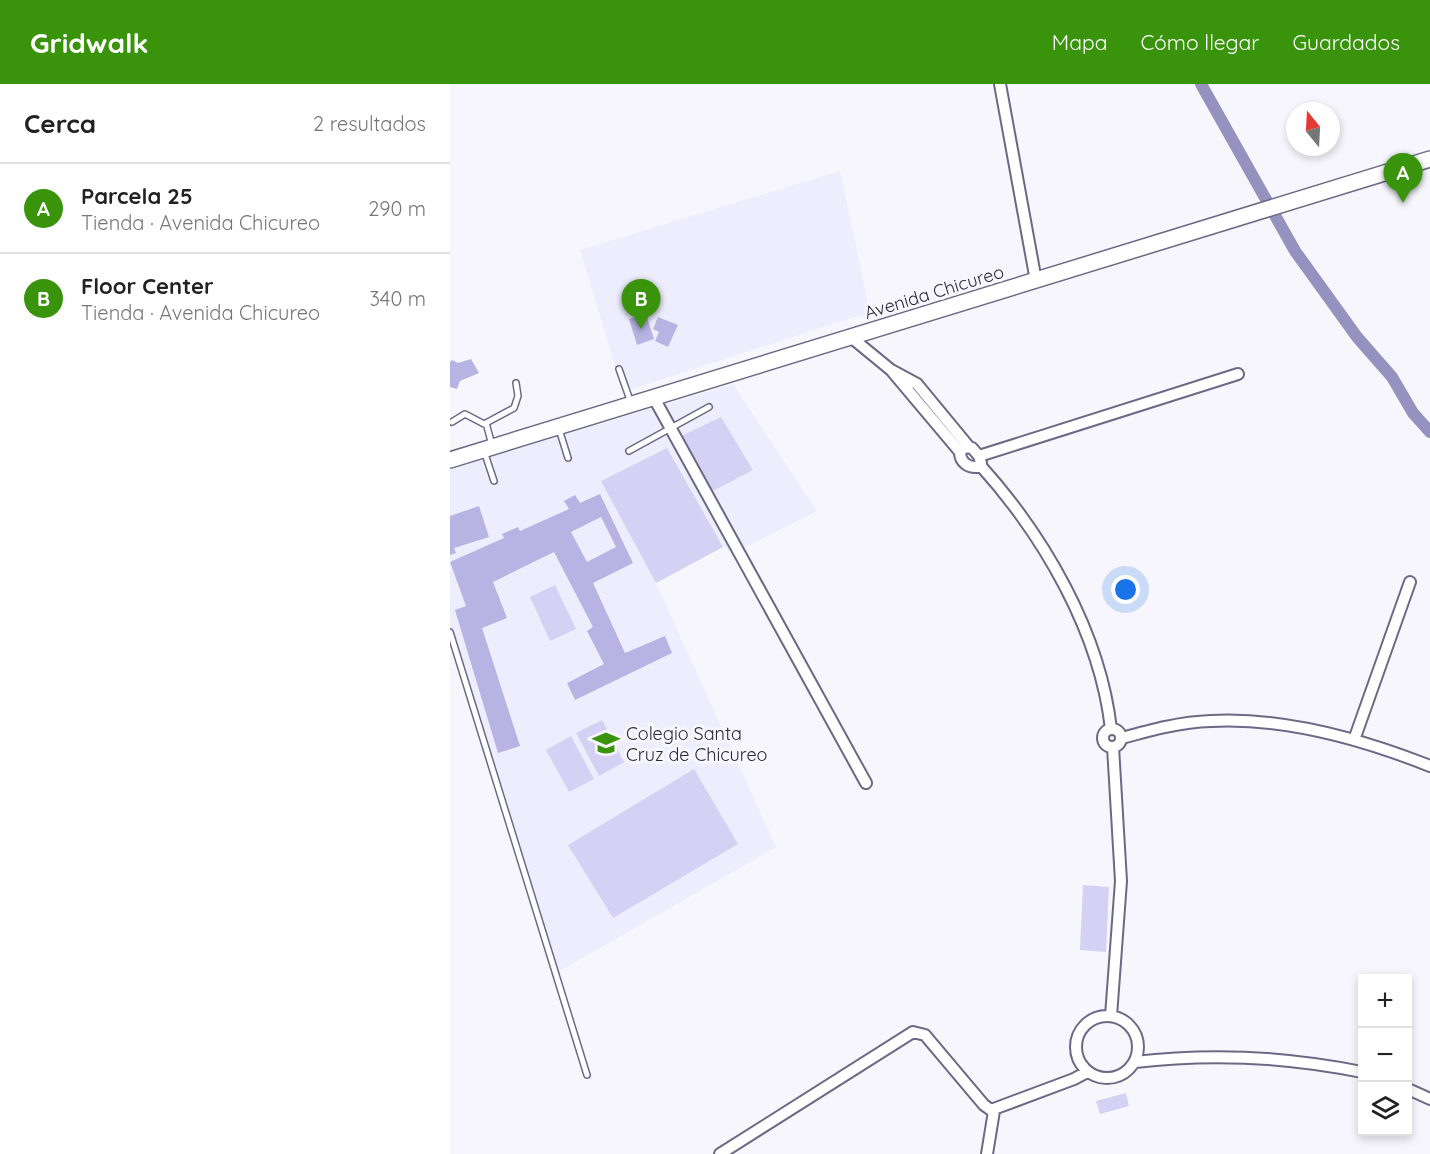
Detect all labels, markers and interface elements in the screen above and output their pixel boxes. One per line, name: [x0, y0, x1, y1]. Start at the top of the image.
text: Gridwalk: [30, 25, 149, 60]
text: Mapa: [1052, 29, 1107, 55]
text: Cómo llegar: [1140, 29, 1259, 55]
text: Guardados: [1292, 29, 1400, 55]
north arrow: [1286, 102, 1340, 156]
text: Cerca: [24, 107, 96, 140]
text: 2 resultados: [313, 111, 426, 136]
pin: A: [1384, 154, 1422, 203]
text: Parcela 25: [81, 182, 193, 210]
text: A: [37, 196, 50, 221]
text: 290 m: [368, 196, 426, 221]
text: Tienda · Avenida Chicureo: [81, 210, 320, 235]
street label: Avenida Chicureo: [861, 260, 1007, 324]
text: Floor Center: [81, 272, 214, 300]
pin: B: [622, 280, 660, 329]
text: B: [37, 286, 50, 311]
text: 340 m: [369, 286, 426, 311]
text: Tienda · Avenida Chicureo: [81, 300, 320, 325]
your location: [1111, 575, 1140, 604]
place label: Colegio Santa Cruz de Chicureo: [626, 722, 767, 766]
school or university icon: Colegio Santa Cruz de Chicureo: [591, 728, 621, 758]
map controls: [1358, 974, 1412, 1136]
button: +: [1358, 974, 1412, 1028]
button: −: [1358, 1028, 1412, 1082]
button: layers: [1358, 1082, 1412, 1136]

